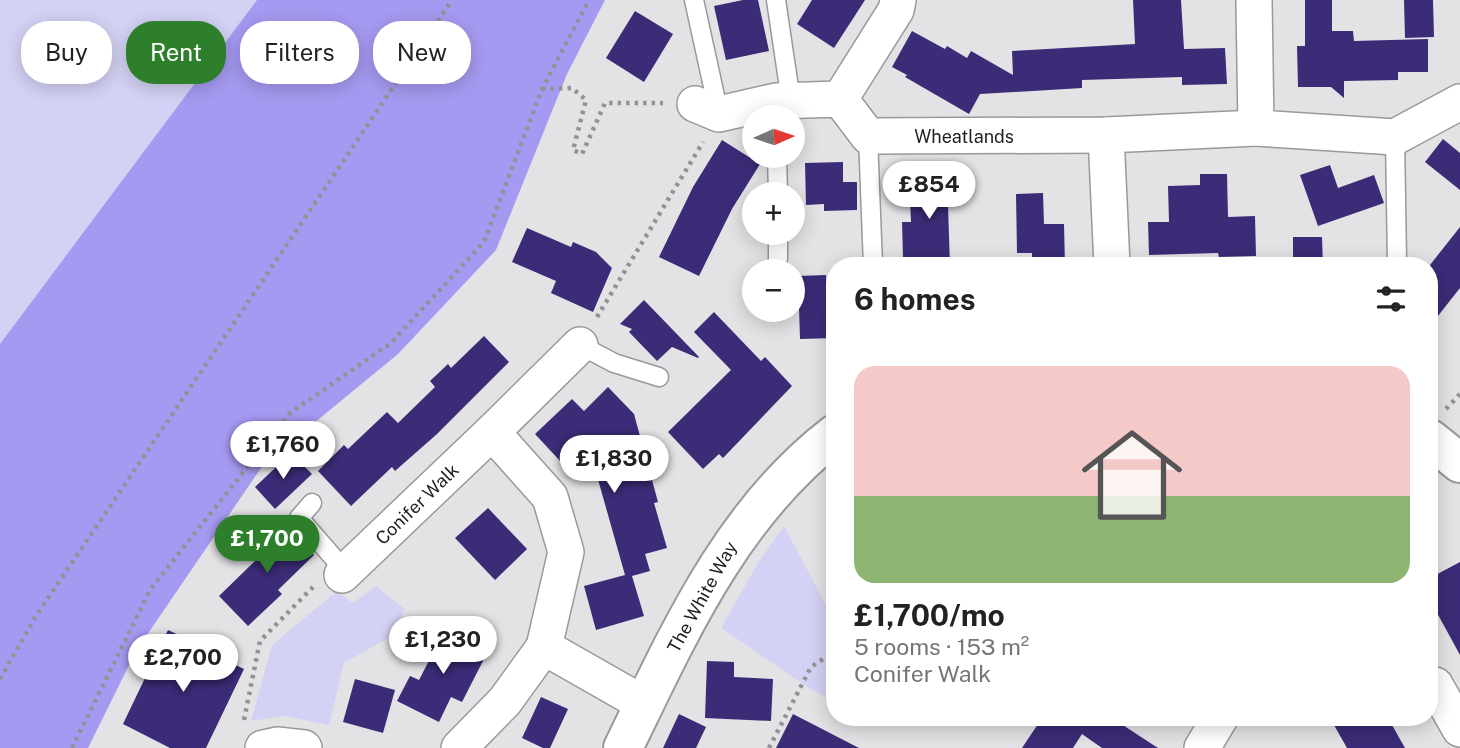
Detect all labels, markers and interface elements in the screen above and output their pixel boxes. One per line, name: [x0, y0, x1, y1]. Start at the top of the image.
chip: Buy: [21, 21, 112, 84]
chip: Rent: [126, 21, 226, 84]
chip: Filters: [240, 21, 359, 84]
chip: New: [373, 21, 471, 84]
north arrow: [742, 105, 805, 168]
map controls: [742, 105, 805, 322]
street label: Wheatlands: [914, 126, 1014, 147]
pin: £854: [888, 162, 970, 221]
text: £854: [899, 170, 959, 197]
button: +: [742, 182, 805, 245]
button: −: [742, 259, 805, 322]
icon: filters: [1372, 280, 1410, 318]
text: 6 homes: [854, 281, 976, 317]
icon: home: [1069, 412, 1195, 538]
pin: £1,760: [226, 421, 340, 481]
text: £1,760: [246, 430, 320, 457]
pin: £1,830: [557, 435, 671, 495]
text: £1,830: [576, 444, 652, 471]
street label: Conifer Walk: [371, 459, 463, 549]
pin: £1,700: [210, 516, 324, 575]
text: £1,700: [231, 524, 304, 551]
street label: The White Way: [663, 538, 741, 656]
text: £1,700/mo: [854, 597, 1005, 633]
pin: £1,230: [386, 616, 500, 676]
text: £1,230: [405, 625, 481, 652]
text: 5 rooms · 153 m²: [854, 633, 1029, 660]
pin: £2,700: [126, 634, 240, 694]
text: £2,700: [144, 643, 222, 670]
text: Conifer Walk: [854, 660, 991, 687]

